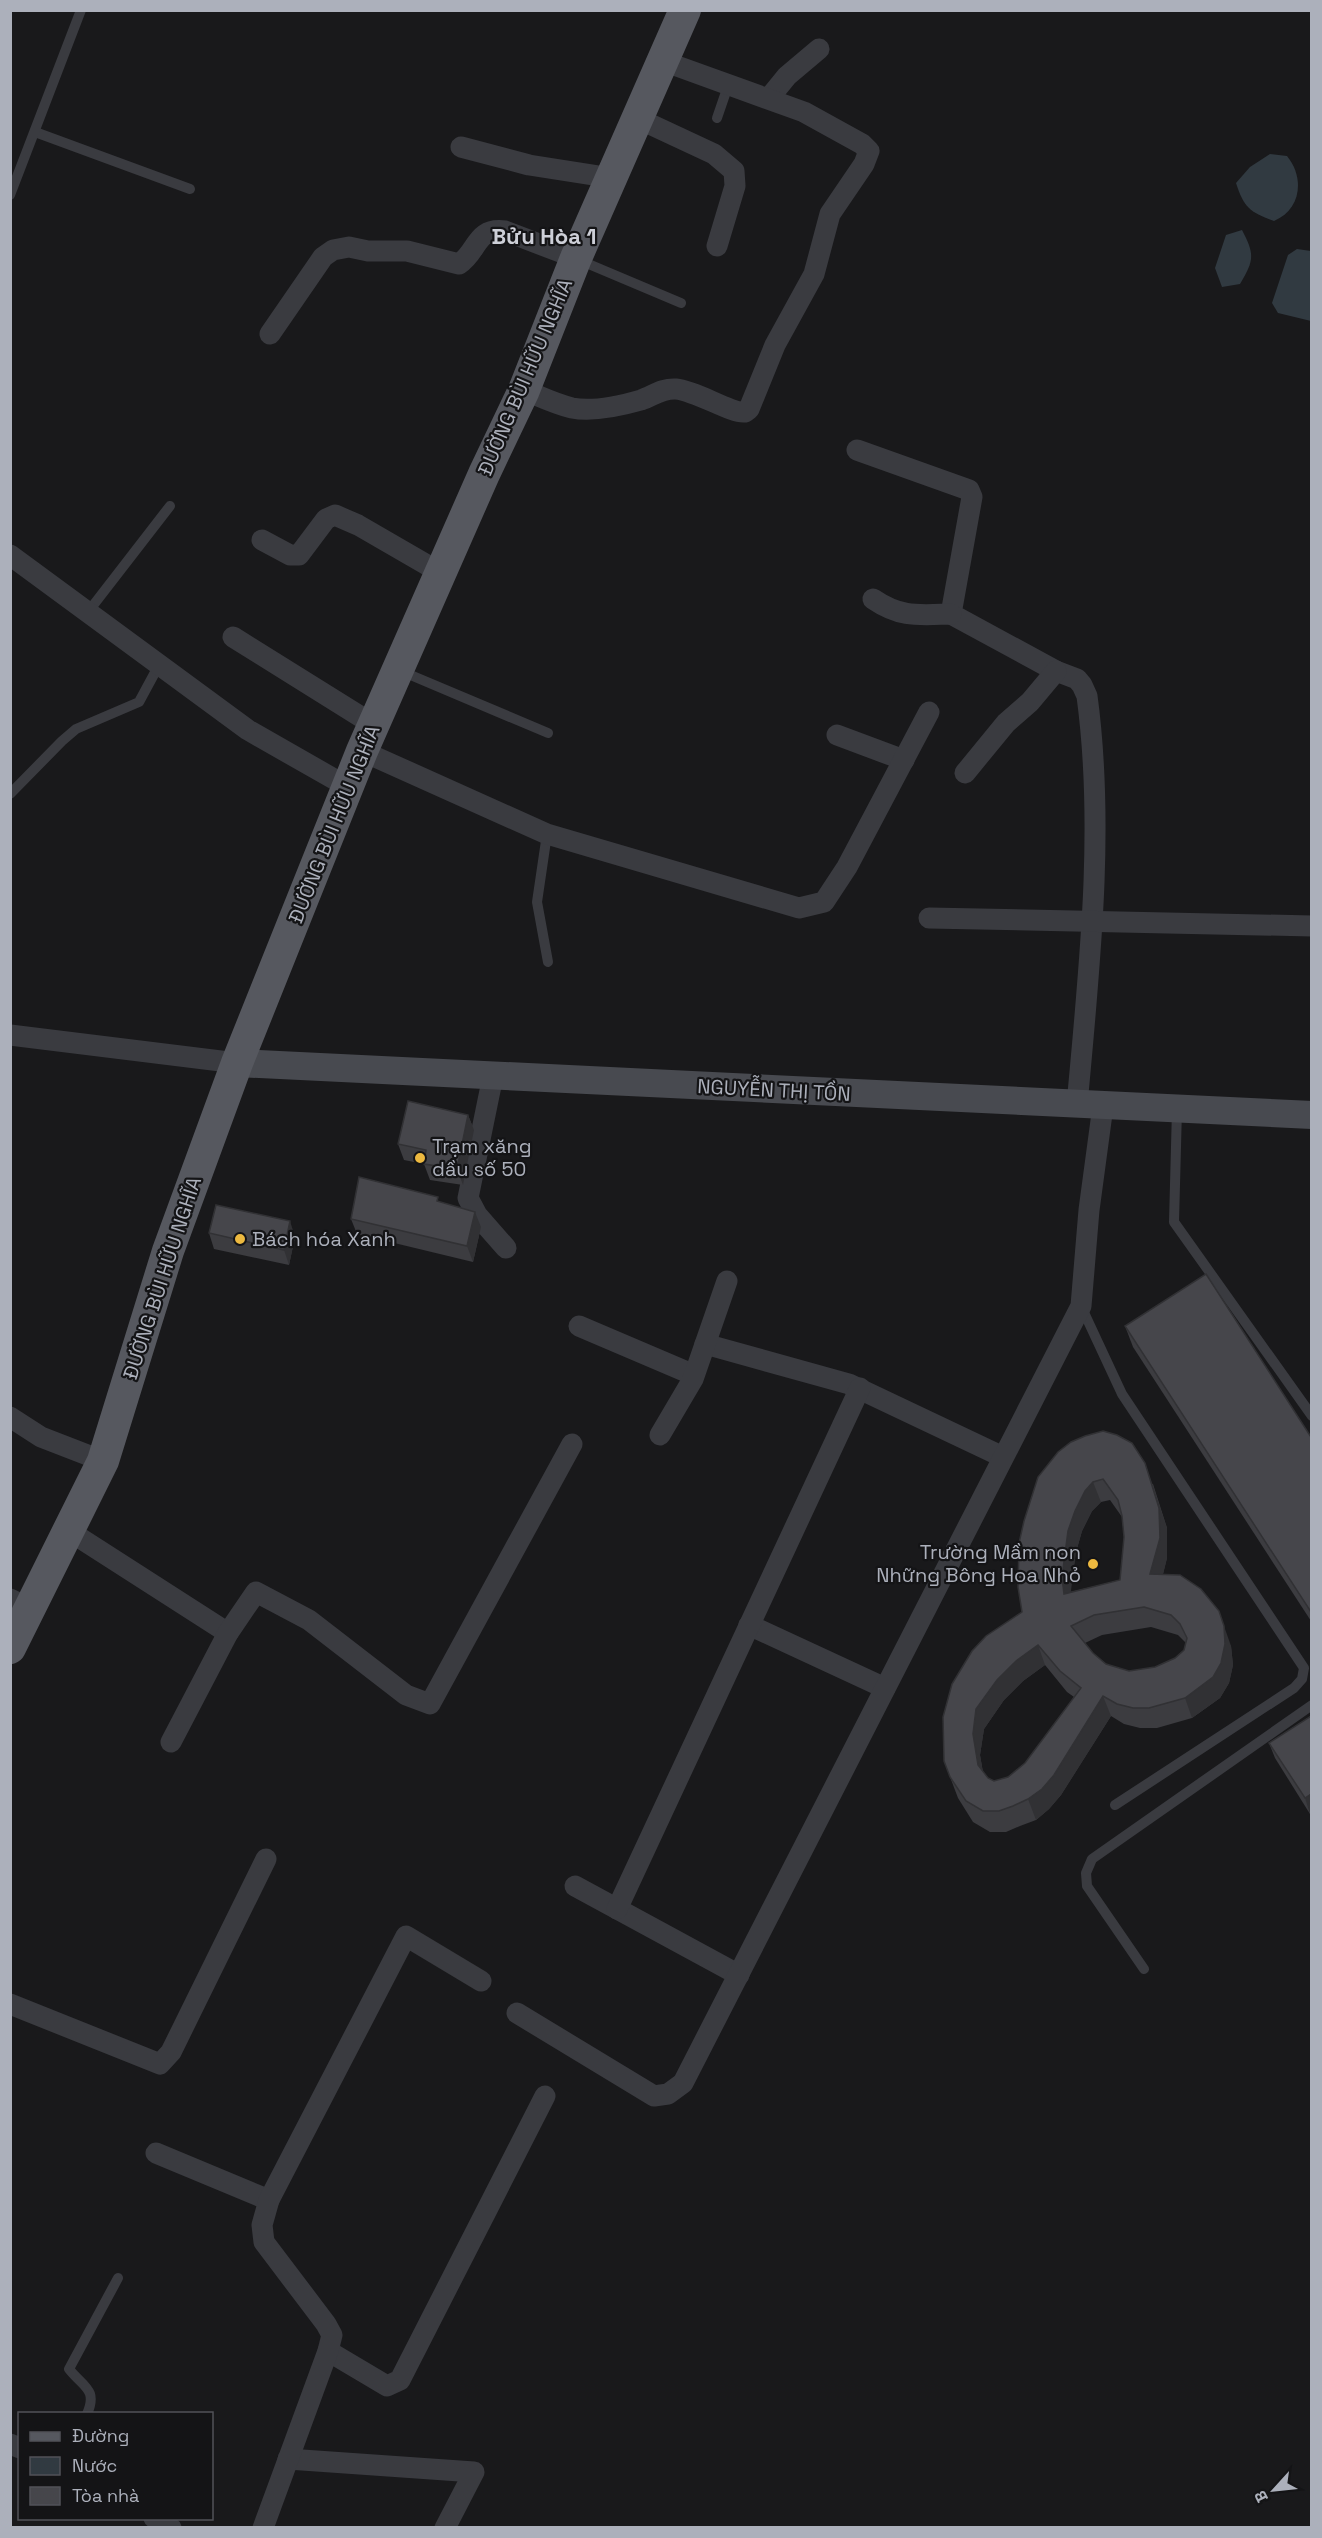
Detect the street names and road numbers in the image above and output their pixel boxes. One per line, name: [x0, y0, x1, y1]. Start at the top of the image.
street label: ĐƯỜNG BÙI HỮU NGHĨA: [472, 274, 578, 479]
street label: ĐƯỜNG BÙI HỮU NGHĨA: [282, 721, 386, 927]
street label: NGUYỄN THỊ TỒN: [697, 1071, 851, 1107]
street label: ĐƯỜNG BÙI HỮU NGHĨA: [117, 1173, 207, 1383]

